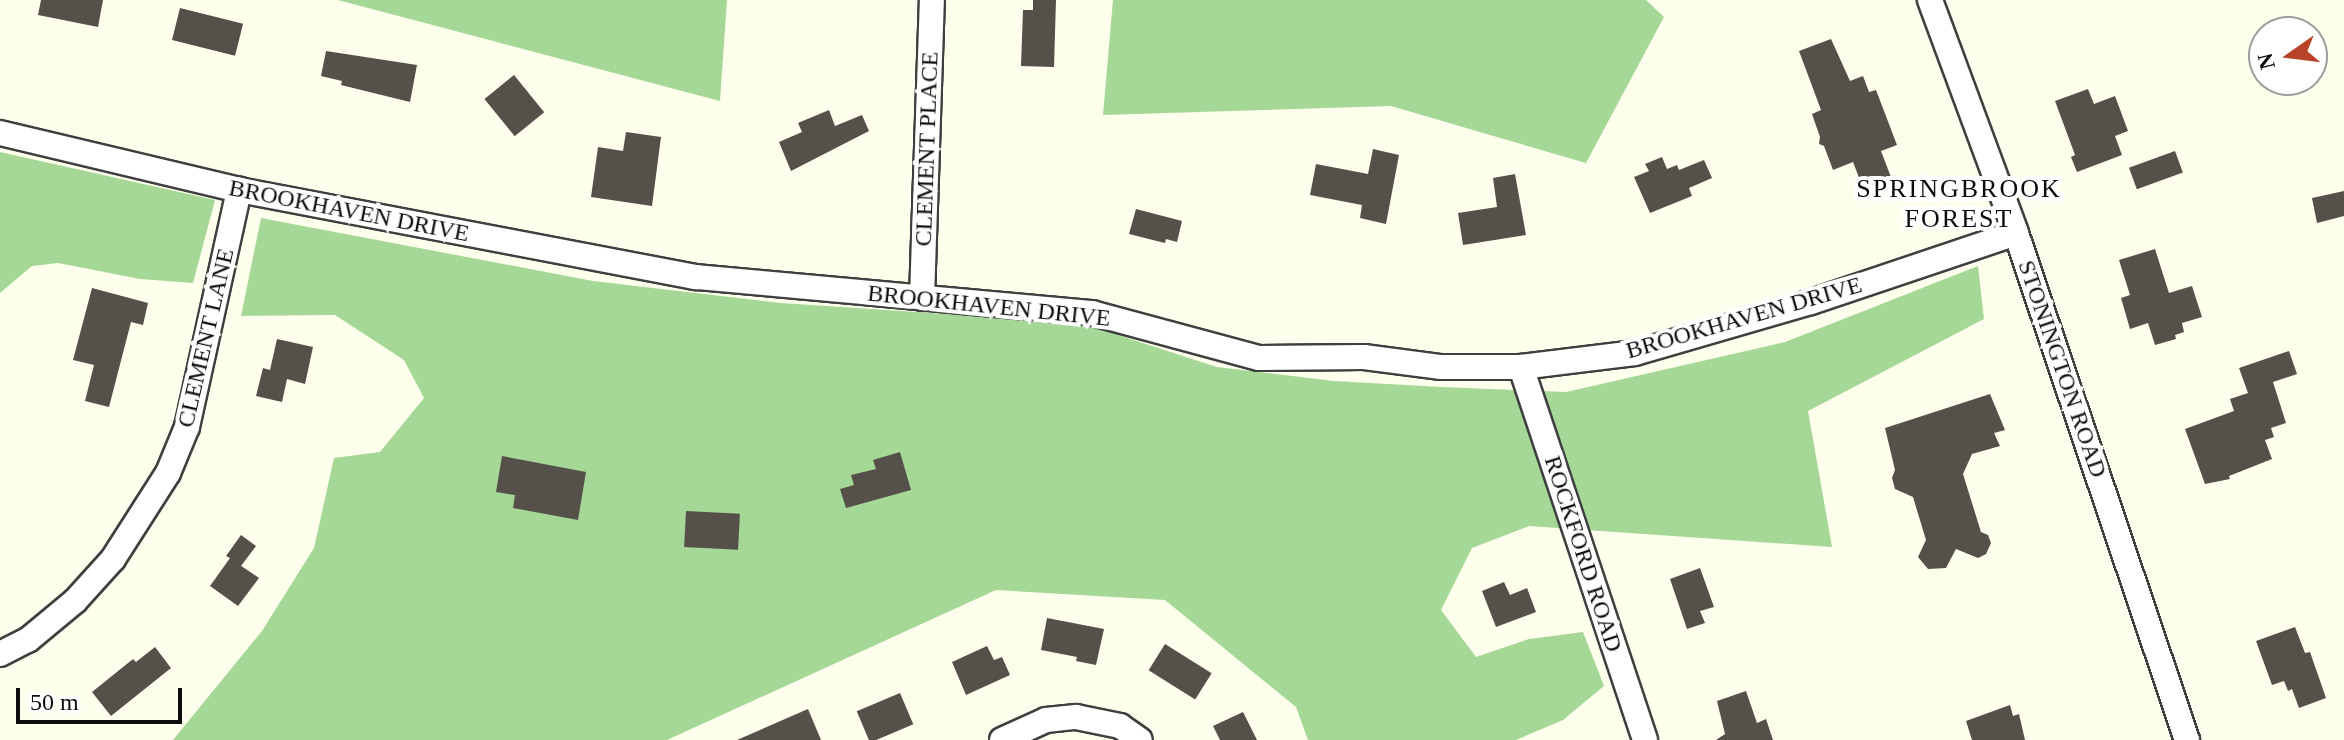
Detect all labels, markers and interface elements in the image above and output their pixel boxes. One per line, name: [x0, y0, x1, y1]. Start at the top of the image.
north arrow: [2248, 16, 2328, 96]
street label: CLEMENT PLACE: [909, 51, 945, 247]
text: N: [2252, 51, 2280, 72]
district label: SPRINGBROOK FOREST: [1856, 173, 2062, 234]
street label: BROOKHAVEN DRIVE: [226, 174, 472, 248]
street label: CLEMENT LANE: [171, 245, 241, 431]
street label: STONINGTON ROAD: [2011, 257, 2113, 481]
street label: BROOKHAVEN DRIVE: [1623, 270, 1865, 366]
street label: BROOKHAVEN DRIVE: [866, 279, 1112, 333]
street label: ROCKFORD ROAD: [1538, 452, 1628, 656]
scale bar: [20, 672, 186, 722]
text: 50 m: [30, 689, 79, 715]

